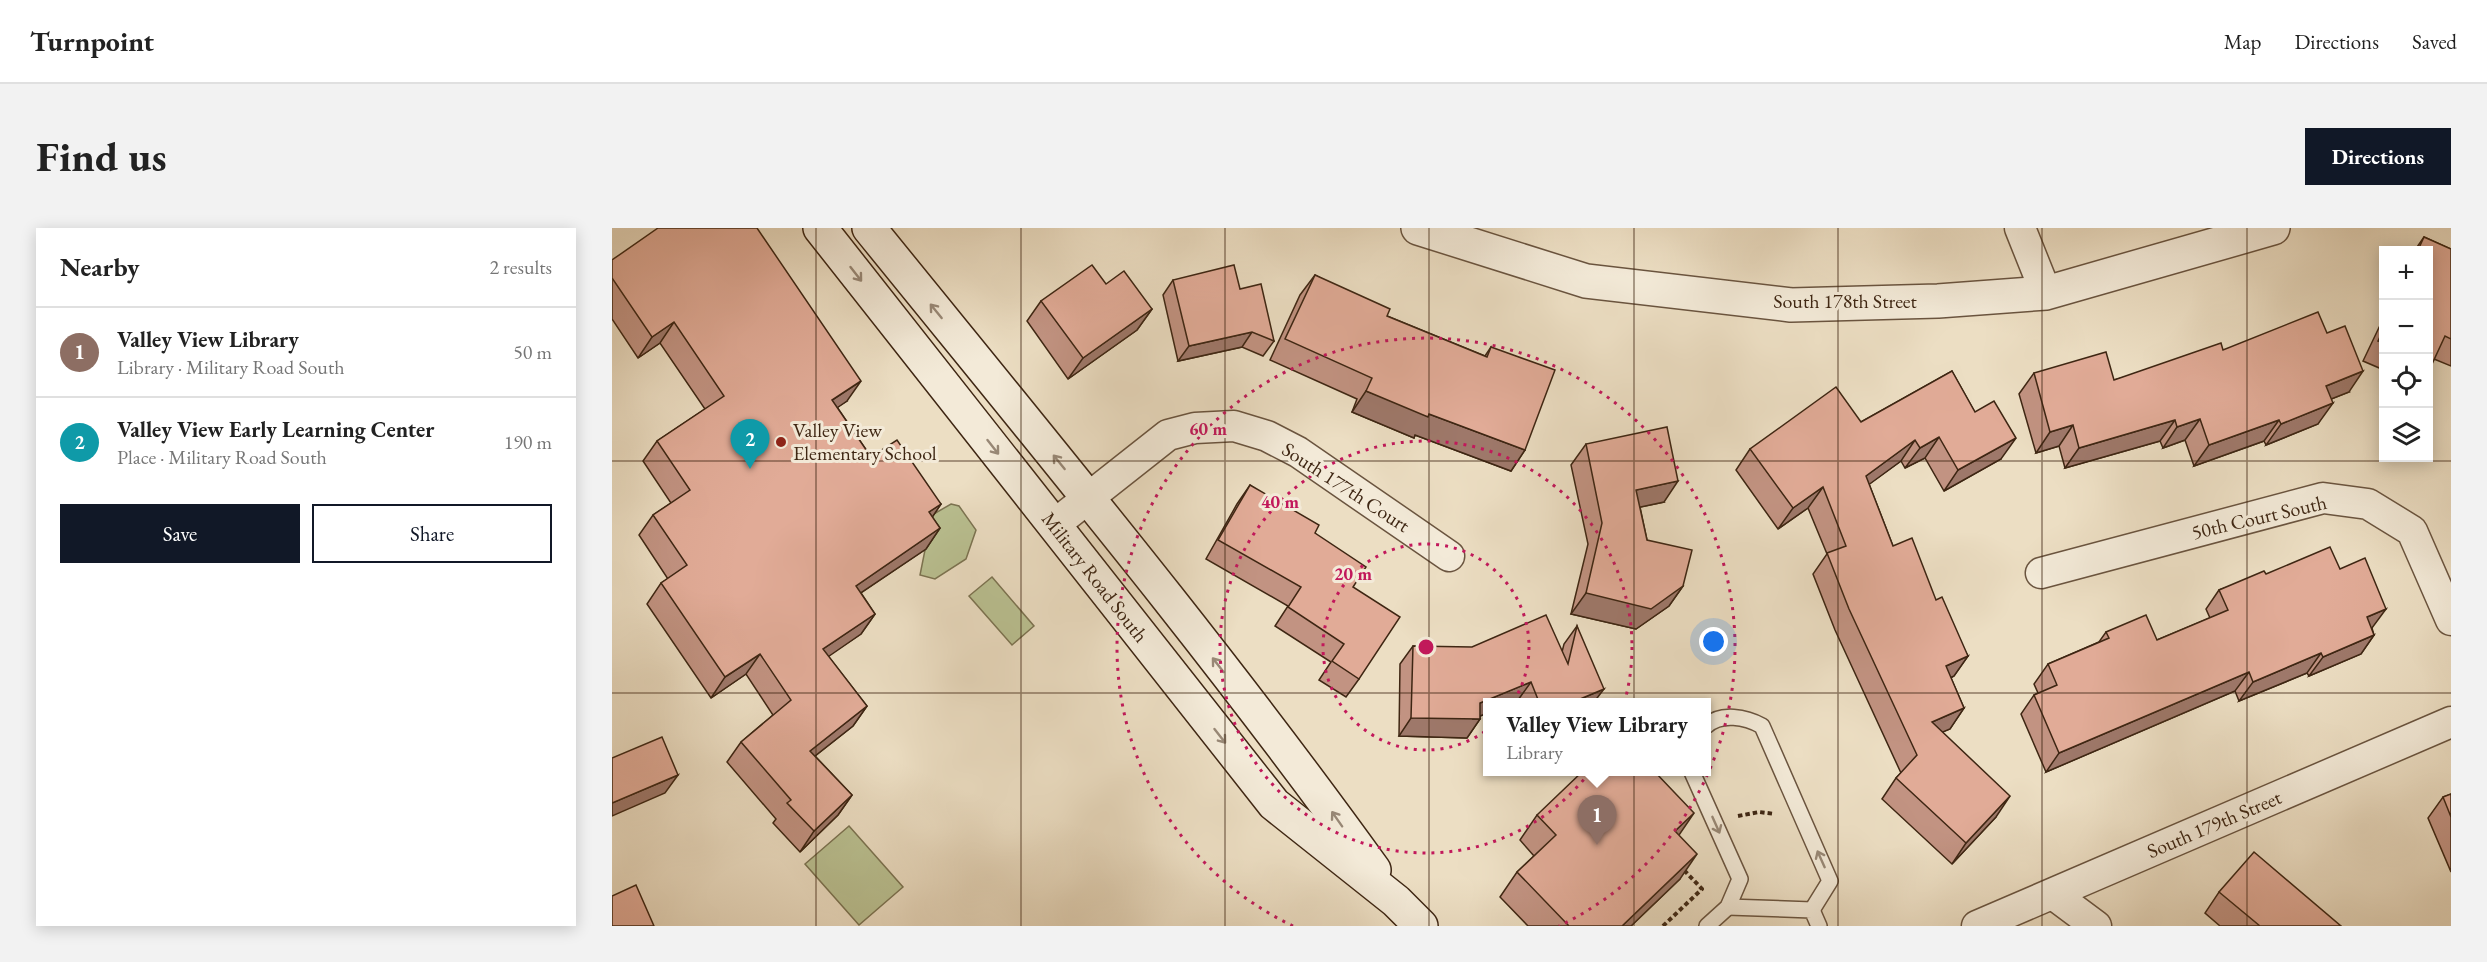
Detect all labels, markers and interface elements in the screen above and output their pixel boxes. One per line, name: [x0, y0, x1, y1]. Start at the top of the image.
text: Turnpoint: [30, 23, 154, 59]
text: Map: [2224, 28, 2261, 55]
text: Directions: [2294, 28, 2379, 55]
text: Saved: [2412, 28, 2457, 55]
button: Directions: [2305, 128, 2451, 185]
text: Find us: [36, 129, 167, 184]
map controls: [2379, 246, 2433, 462]
button: +: [2379, 246, 2433, 300]
text: Nearby: [60, 250, 140, 284]
text: 2 results: [489, 254, 552, 280]
one-way arrow: [850, 266, 863, 282]
street label: South 178th Street: [1773, 288, 1918, 314]
button: −: [2379, 300, 2433, 354]
one-way arrow: [929, 303, 942, 319]
text: Valley View Library: [117, 325, 299, 354]
text: 1: [74, 339, 85, 365]
text: 50 m: [513, 339, 552, 365]
text: Library · Military Road South: [117, 354, 344, 380]
button: locate: [2379, 354, 2433, 408]
button: layers: [2379, 408, 2433, 462]
text: Valley View Early Learning Center: [117, 415, 434, 444]
place label: Valley View Elementary School: [793, 417, 937, 466]
text: 60 m: [1189, 417, 1227, 440]
pin: 2: [730, 420, 770, 469]
text: 2: [74, 429, 85, 455]
text: 190 m: [504, 429, 552, 455]
marker: Valley View Elementary School: [774, 435, 788, 449]
street label: South 177th Court: [1277, 436, 1415, 538]
one-way arrow: [986, 439, 999, 455]
text: Place · Military Road South: [117, 444, 327, 470]
one-way arrow: [1052, 454, 1065, 470]
street label: 50th Court South: [2189, 489, 2329, 545]
text: 40 m: [1261, 490, 1299, 513]
button: Save: [60, 504, 300, 563]
button: Share: [312, 504, 552, 563]
street label: Military Road South: [1036, 507, 1154, 647]
text: 20 m: [1334, 562, 1372, 585]
your location: [1699, 627, 1728, 656]
centre of rings: [1416, 637, 1436, 657]
one-way arrow: [1212, 657, 1225, 673]
popup: [1483, 698, 1711, 776]
text: Valley View Library: [1506, 710, 1688, 739]
one-way arrow: [1213, 728, 1226, 744]
text: Library: [1506, 739, 1563, 765]
street label: South 179th Street: [2143, 784, 2286, 864]
pin: 1: [1578, 796, 1616, 845]
one-way arrow: [1331, 812, 1343, 828]
one-way arrow: [1710, 815, 1722, 833]
one-way arrow: [1814, 850, 1826, 868]

